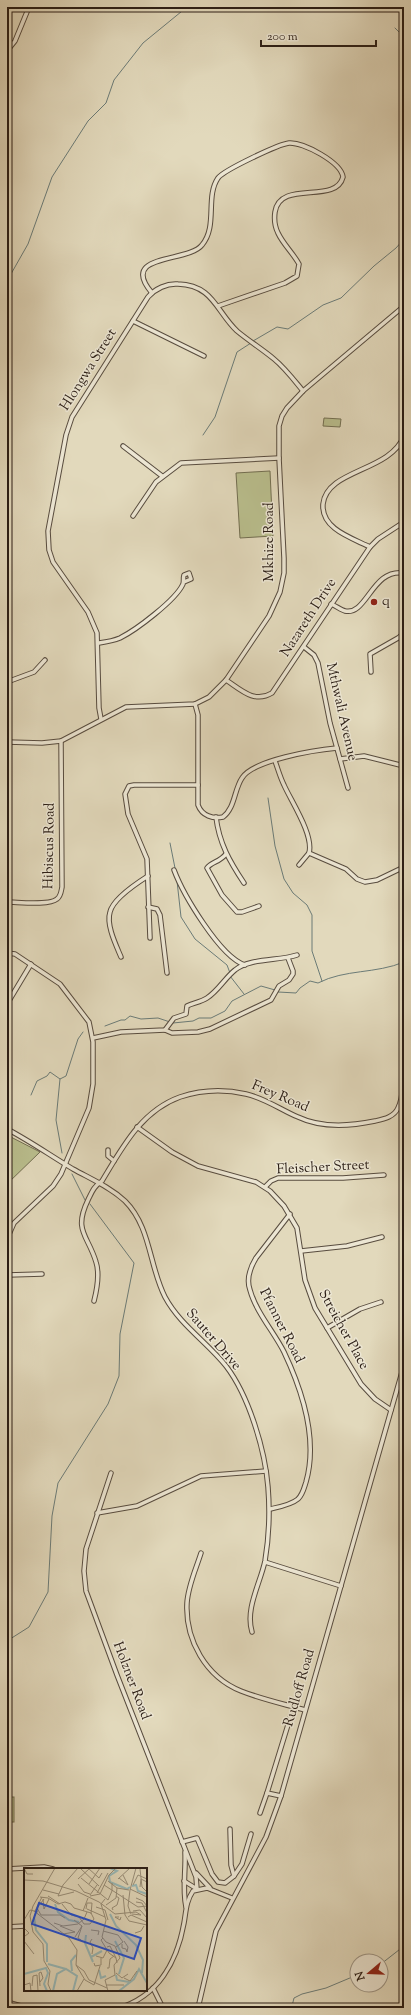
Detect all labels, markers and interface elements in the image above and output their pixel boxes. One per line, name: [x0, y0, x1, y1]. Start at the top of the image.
scale bar: [261, 22, 376, 48]
text: 200 m: [267, 28, 298, 46]
street label: Hlongwa Street: [56, 325, 122, 415]
street label: Mkhize Road: [260, 502, 280, 582]
street label: Nazareth Drive: [276, 575, 342, 661]
place label: q: [382, 592, 390, 612]
marker: q: [369, 597, 379, 607]
street label: Mthwali Avenue: [320, 661, 362, 763]
street label: Hibiscus Road: [39, 803, 61, 889]
street label: Frey Road: [248, 1076, 312, 1118]
street label: Fleischer Street: [276, 1156, 370, 1180]
street label: Pfanner Road: [254, 1285, 308, 1367]
street label: Streicher Place: [313, 1286, 373, 1374]
street label: Sauter Drive: [181, 1305, 245, 1375]
street label: Holzner Road: [107, 1639, 155, 1723]
street label: Rudloff Road: [279, 1647, 321, 1729]
inset map: [24, 1868, 147, 1991]
north arrow: [349, 1953, 389, 1993]
text: N: [351, 1969, 370, 1984]

